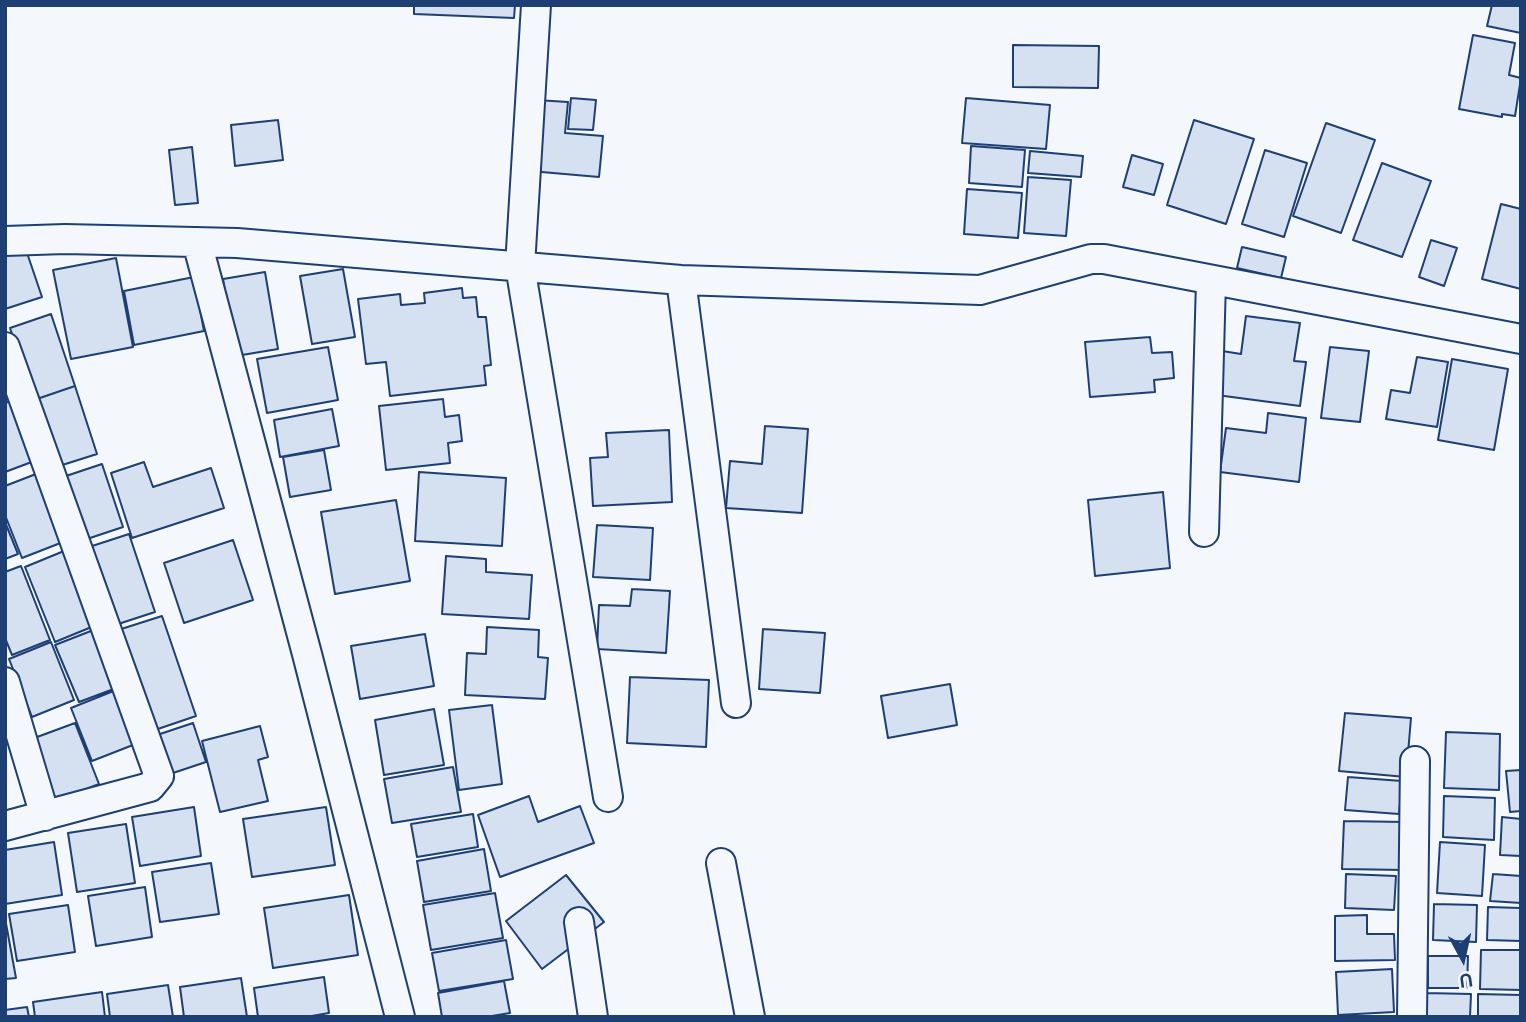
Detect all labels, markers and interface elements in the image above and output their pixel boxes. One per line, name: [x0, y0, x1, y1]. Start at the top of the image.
north arrow: [1428, 924, 1498, 994]
text: U: [1458, 968, 1474, 993]

